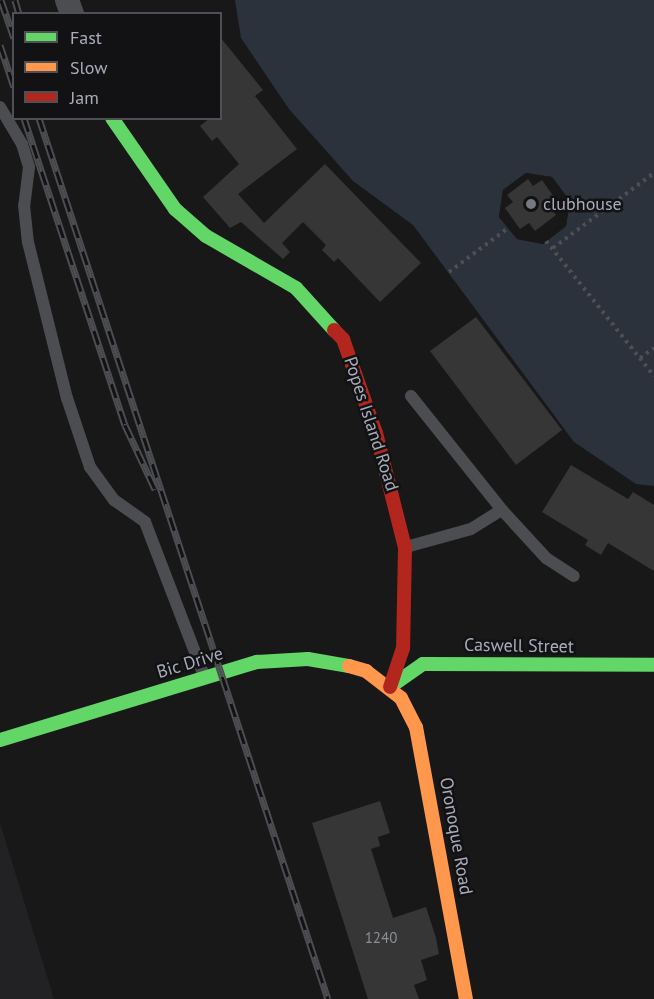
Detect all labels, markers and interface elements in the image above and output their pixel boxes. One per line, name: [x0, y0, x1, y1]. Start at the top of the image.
legend: [12, 12, 222, 120]
text: Fast: [70, 26, 102, 49]
text: Slow: [70, 56, 108, 79]
text: Jam: [70, 86, 99, 109]
place label: clubhouse: [543, 193, 622, 215]
marker: clubhouse: [524, 197, 538, 211]
street label: Popes Island Road: [339, 354, 403, 494]
street label: Caswell Street: [464, 634, 574, 658]
street label: Bic Drive: [154, 643, 226, 683]
street label: Oronoque Road: [435, 776, 477, 896]
house number: 1240: [365, 929, 397, 947]

